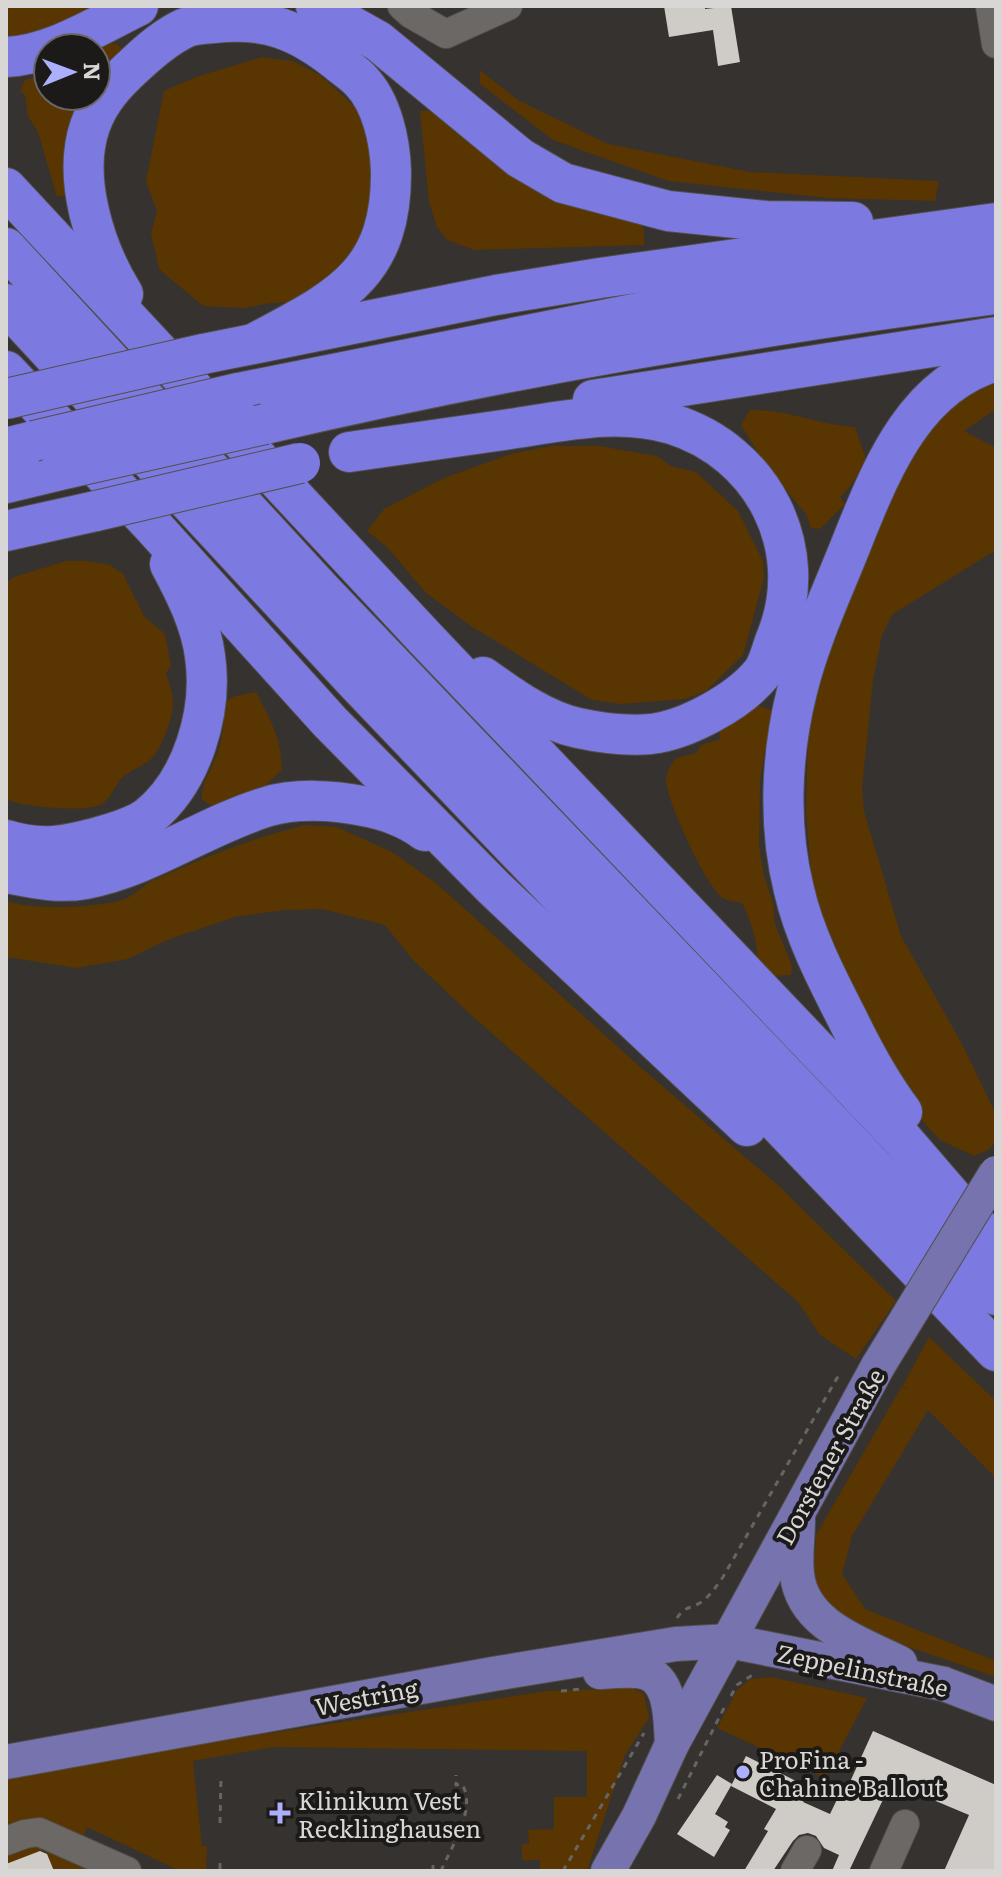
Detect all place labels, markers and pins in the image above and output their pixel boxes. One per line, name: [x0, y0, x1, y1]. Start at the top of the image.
place label: ProFina - Chahine Ballout: [759, 1741, 944, 1804]
marker: ProFina - Chahine Ballout: [734, 1763, 752, 1781]
place label: Klinikum Vest Recklinghausen: [298, 1782, 481, 1845]
marker: Klinikum Vest Recklinghausen: [269, 1802, 291, 1824]

